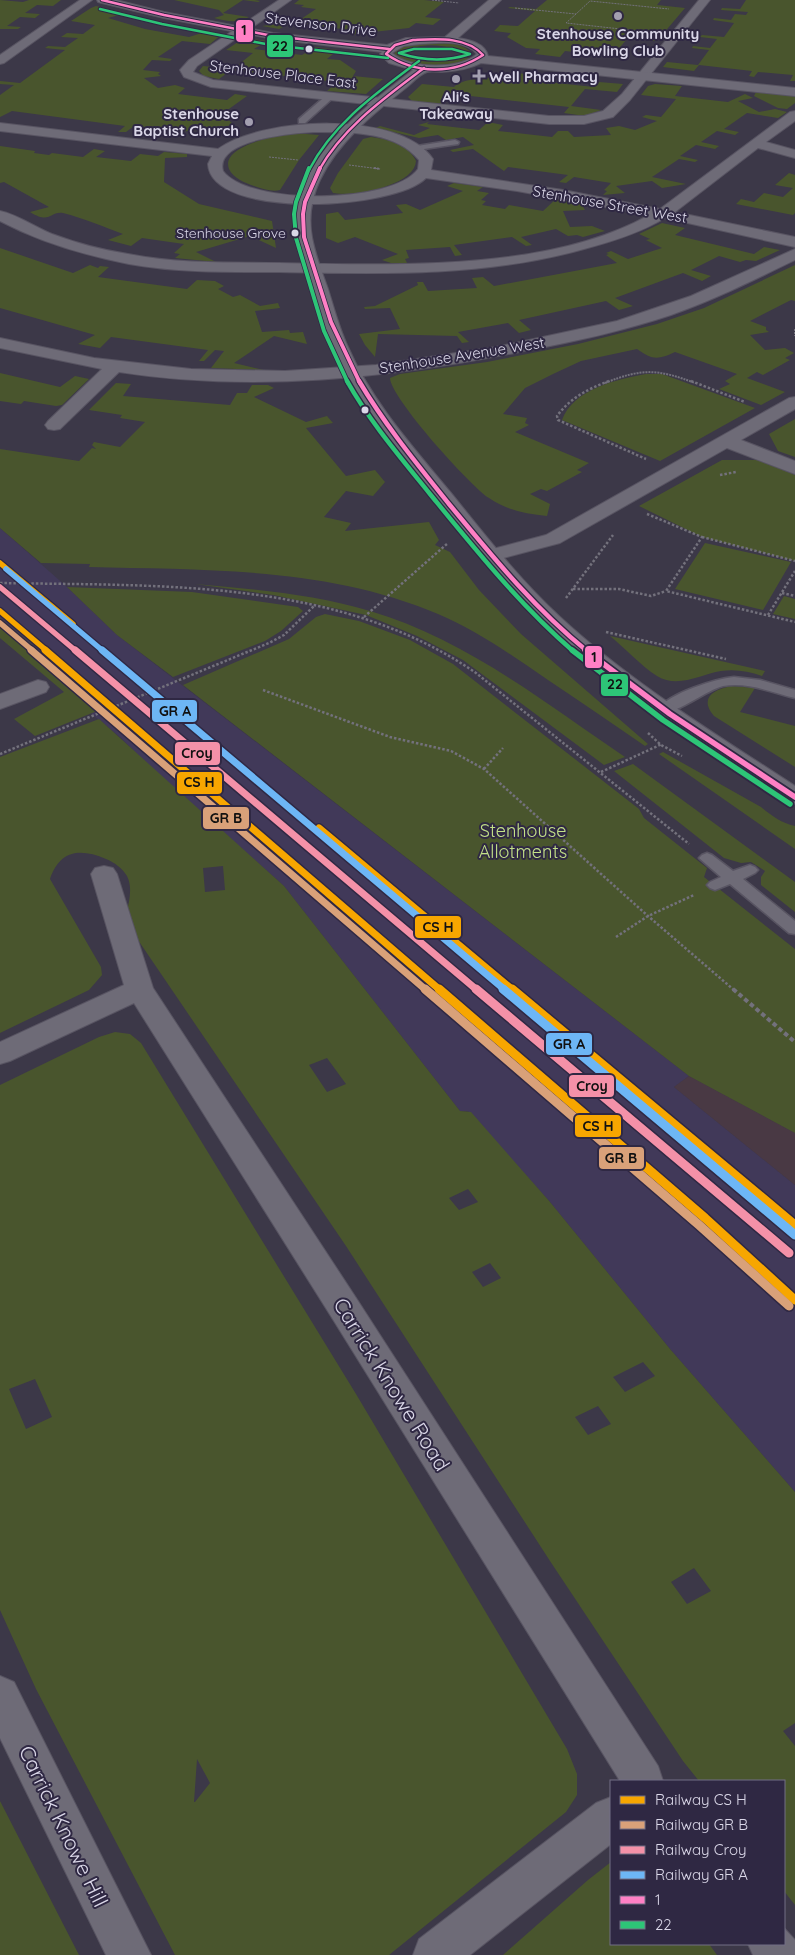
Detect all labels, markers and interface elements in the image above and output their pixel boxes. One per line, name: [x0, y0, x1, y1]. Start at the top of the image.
street label: Stevenson Drive: [264, 8, 378, 40]
marker: Stenhouse Community Bowling Club: [612, 10, 624, 22]
line badge: 1: [235, 19, 254, 43]
text: 1: [241, 21, 247, 39]
place label: Stenhouse Community Bowling Club: [537, 24, 699, 60]
line badge: 22: [266, 34, 294, 58]
text: 22: [272, 37, 288, 55]
unlabelled marker: [304, 44, 314, 54]
street label: Stenhouse Place East: [208, 56, 358, 92]
place label: Well Pharmacy: [489, 67, 598, 86]
marker: Well Pharmacy: [473, 70, 485, 82]
marker: Ali's Takeaway: [450, 73, 462, 85]
place label: Ali's Takeaway: [419, 87, 493, 123]
place label: Stenhouse Baptist Church: [133, 104, 239, 140]
marker: Stenhouse Baptist Church: [243, 116, 255, 128]
street label: Stenhouse Street West: [531, 181, 689, 227]
place label: Stenhouse Grove: [176, 224, 286, 242]
marker: Stenhouse Grove: [290, 228, 300, 238]
street label: Stenhouse Avenue West: [378, 333, 546, 377]
unlabelled marker: [360, 405, 370, 415]
line badge: 1: [584, 645, 603, 669]
text: 1: [591, 648, 597, 666]
line badge: 22: [600, 673, 629, 697]
text: 22: [607, 675, 623, 693]
line badge: GR A: [151, 699, 198, 723]
text: GR A: [159, 702, 191, 720]
line badge: Croy: [174, 741, 221, 766]
text: Croy: [181, 744, 213, 762]
line badge: CS H: [176, 771, 223, 795]
text: CS H: [183, 773, 215, 791]
line badge: GR B: [202, 806, 250, 830]
text: GR B: [210, 809, 242, 827]
park label: Stenhouse Allotments: [479, 819, 567, 863]
line badge: CS H: [414, 915, 462, 939]
text: CS H: [422, 918, 454, 936]
line badge: GR A: [545, 1032, 593, 1056]
text: GR A: [553, 1035, 585, 1053]
line badge: Croy: [568, 1074, 615, 1098]
text: Croy: [576, 1077, 608, 1095]
line badge: CS H: [574, 1114, 622, 1138]
text: CS H: [582, 1117, 614, 1135]
line badge: GR B: [598, 1146, 645, 1170]
text: GR B: [605, 1149, 637, 1167]
street label: Carrick Knowe Road: [328, 1293, 456, 1475]
street label: Carrick Knowe Hill: [14, 1741, 114, 1911]
legend: [610, 1780, 785, 1945]
text: Railway CS H: [655, 1790, 747, 1809]
text: Railway GR B: [655, 1815, 748, 1834]
text: Railway Croy: [655, 1840, 747, 1859]
text: Railway GR A: [655, 1865, 748, 1884]
text: 1: [655, 1890, 661, 1909]
text: 22: [655, 1915, 672, 1934]

